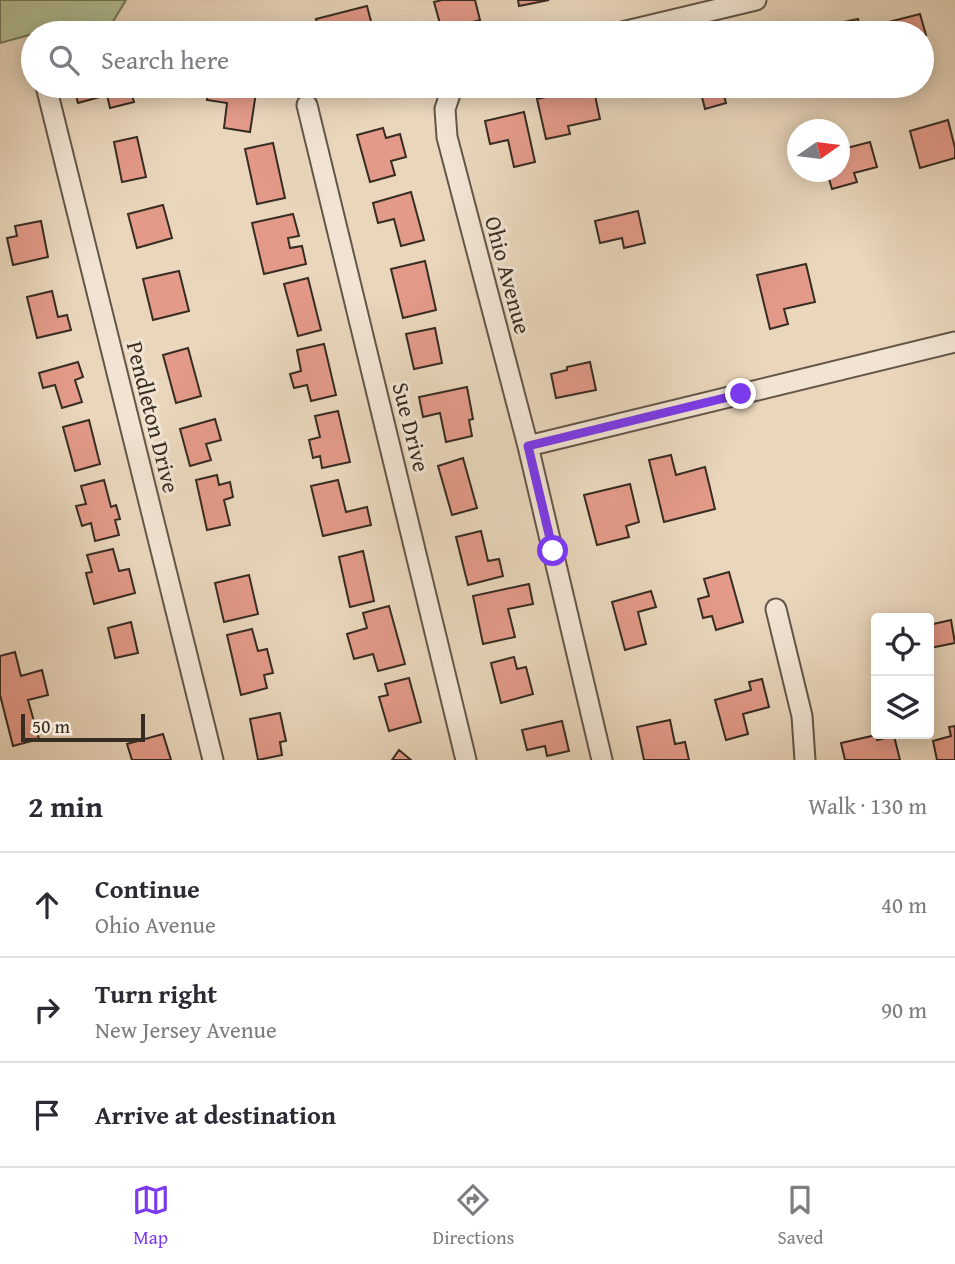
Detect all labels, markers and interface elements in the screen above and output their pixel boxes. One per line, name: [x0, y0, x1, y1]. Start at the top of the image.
search box: [21, 21, 934, 98]
text: Search here: [101, 40, 229, 79]
icon: search: [45, 41, 83, 79]
north arrow: [787, 119, 850, 182]
street label: Ohio Avenue: [477, 212, 540, 337]
street label: Pendleton Drive: [119, 338, 188, 496]
route end: [725, 378, 756, 409]
street label: Sue Drive: [384, 379, 439, 475]
route start: [537, 535, 568, 566]
map controls: [871, 613, 934, 739]
button: locate: [871, 613, 934, 676]
button: layers: [871, 676, 934, 739]
scale bar: [21, 711, 145, 743]
text: 50 m: [32, 712, 70, 740]
text: 2 min: [28, 784, 103, 828]
text: Walk · 130 m: [808, 789, 927, 822]
text: Continue: [95, 869, 200, 908]
icon: ahead: [28, 886, 66, 924]
text: 40 m: [881, 888, 927, 921]
text: Ohio Avenue: [95, 908, 216, 941]
text: Turn right: [95, 974, 217, 1013]
icon: right: [28, 991, 66, 1029]
text: 90 m: [881, 993, 927, 1026]
text: New Jersey Avenue: [95, 1013, 277, 1046]
text: Arrive at destination: [95, 1095, 336, 1134]
icon: arrive: [28, 1096, 66, 1134]
tab: Map: [132, 1181, 170, 1251]
tab: Directions: [433, 1181, 514, 1251]
tab: Saved: [777, 1181, 823, 1251]

